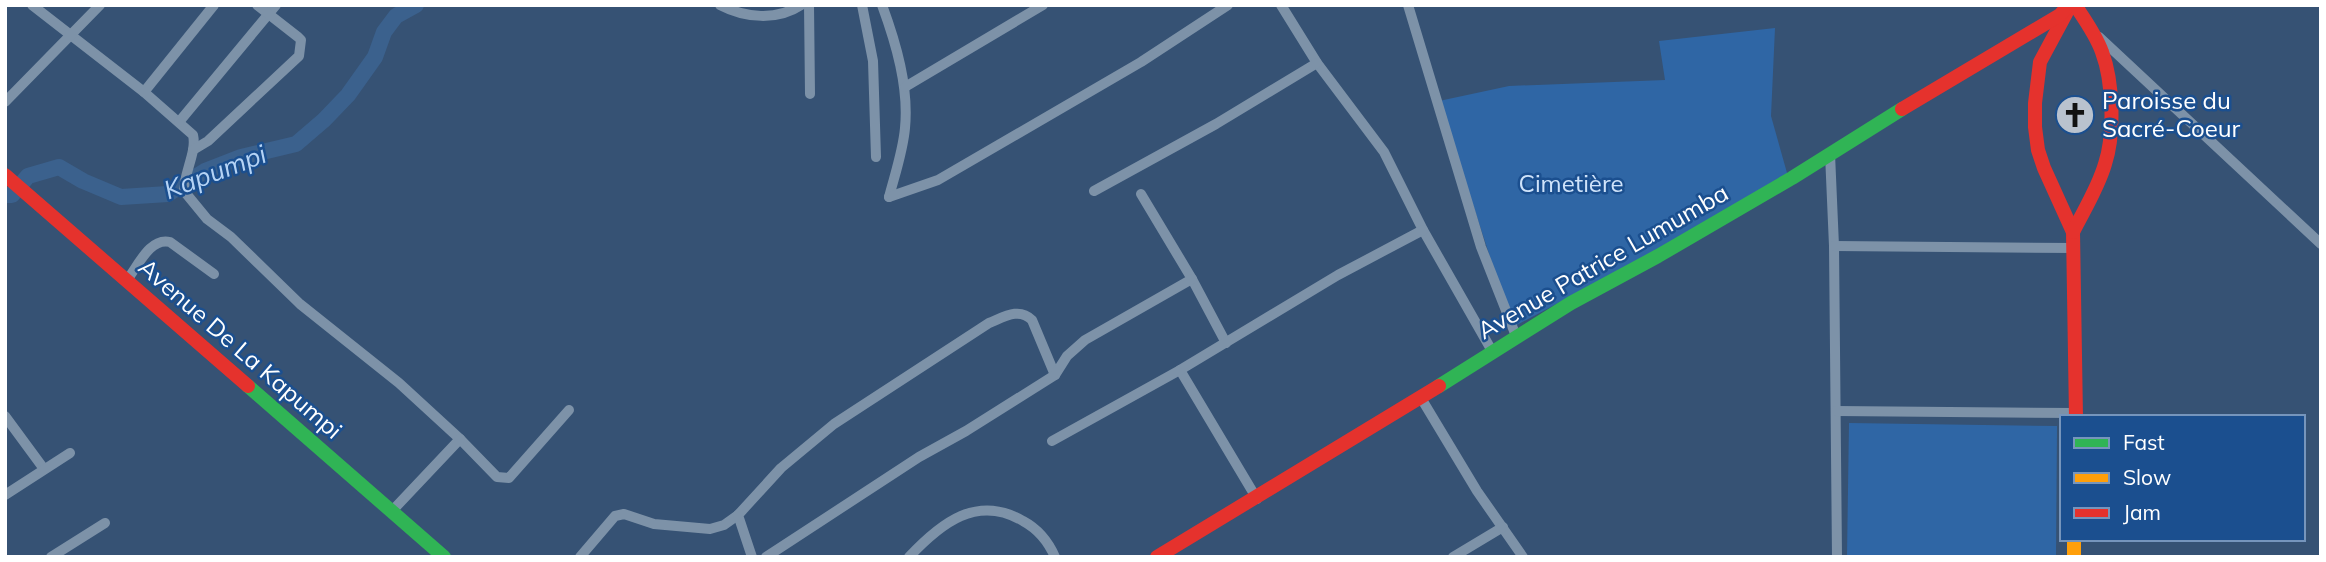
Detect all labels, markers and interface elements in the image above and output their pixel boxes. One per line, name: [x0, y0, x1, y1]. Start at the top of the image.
place label: Paroisse du Sacré-Coeur: [2102, 85, 2241, 143]
church icon: Paroisse du Sacré-Coeur: [2054, 94, 2096, 136]
water label: Kapumpi: [159, 137, 272, 206]
park label: Cimetière: [1518, 168, 1624, 198]
street label: Avenue Patrice Lumumba: [1472, 177, 1733, 345]
street label: Avenue De La Kapumpi: [133, 252, 349, 445]
legend: [2060, 415, 2305, 541]
text: Fast: [2123, 429, 2165, 455]
text: Slow: [2123, 464, 2171, 490]
text: Jam: [2123, 499, 2161, 525]

